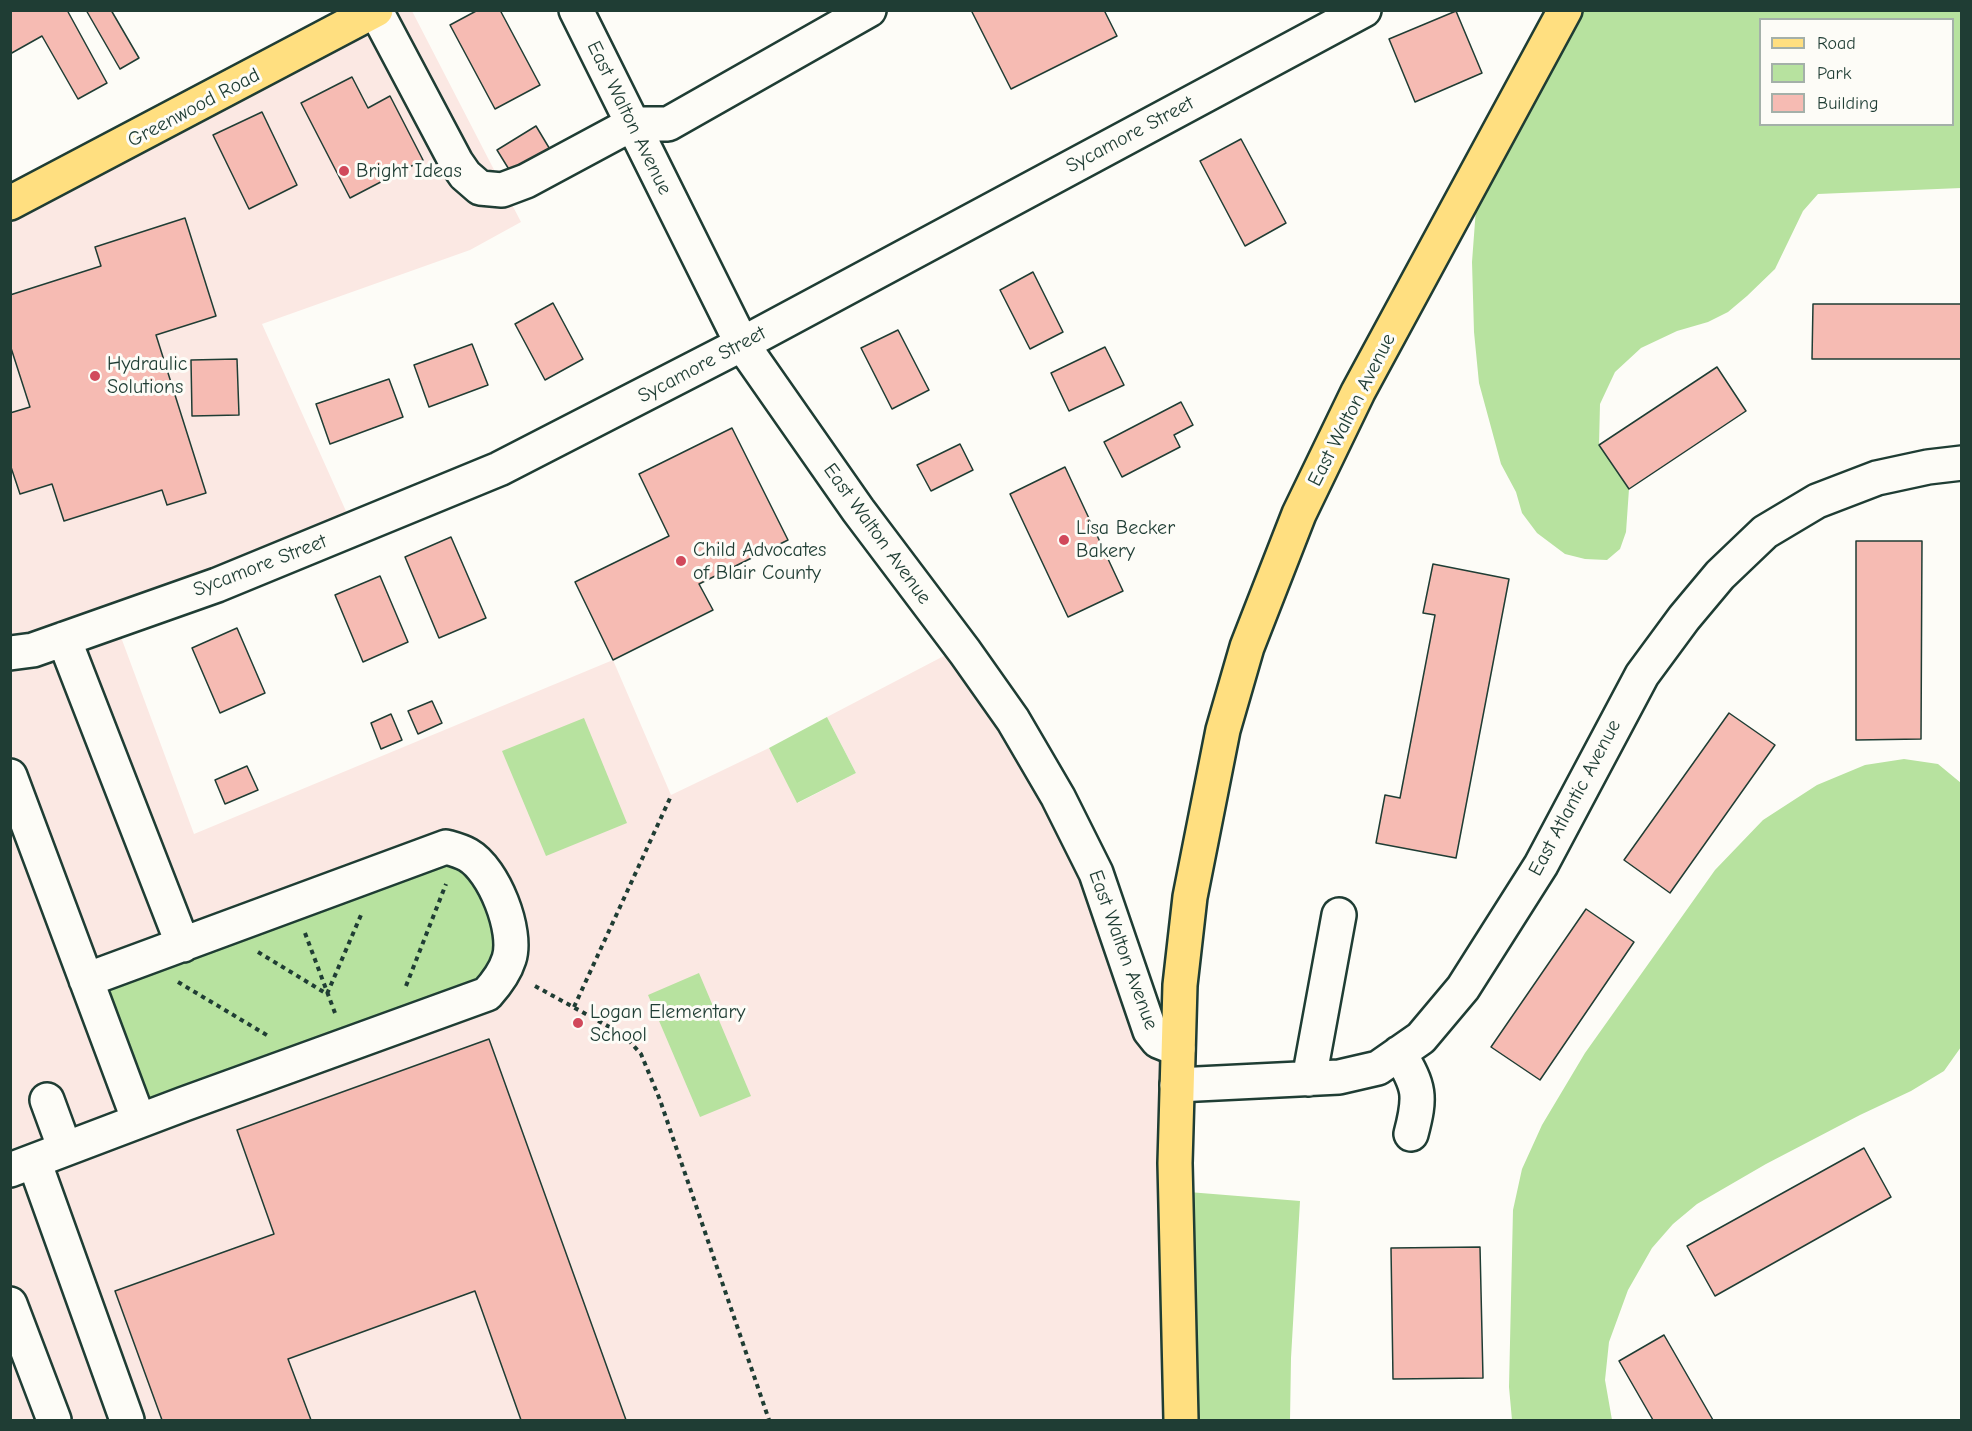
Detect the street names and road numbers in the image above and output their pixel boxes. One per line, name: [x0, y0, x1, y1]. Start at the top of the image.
street label: East Walton Avenue: [581, 37, 677, 199]
street label: Greenwood Road: [124, 63, 264, 153]
street label: Sycamore Street: [1062, 91, 1198, 179]
street label: Sycamore Street: [634, 321, 770, 409]
street label: East Walton Avenue: [1303, 330, 1401, 490]
street label: East Walton Avenue: [818, 459, 936, 609]
street label: Sycamore Street: [190, 530, 330, 602]
street label: East Atlantic Avenue: [1524, 716, 1626, 880]
street label: East Walton Avenue: [1083, 867, 1163, 1033]

